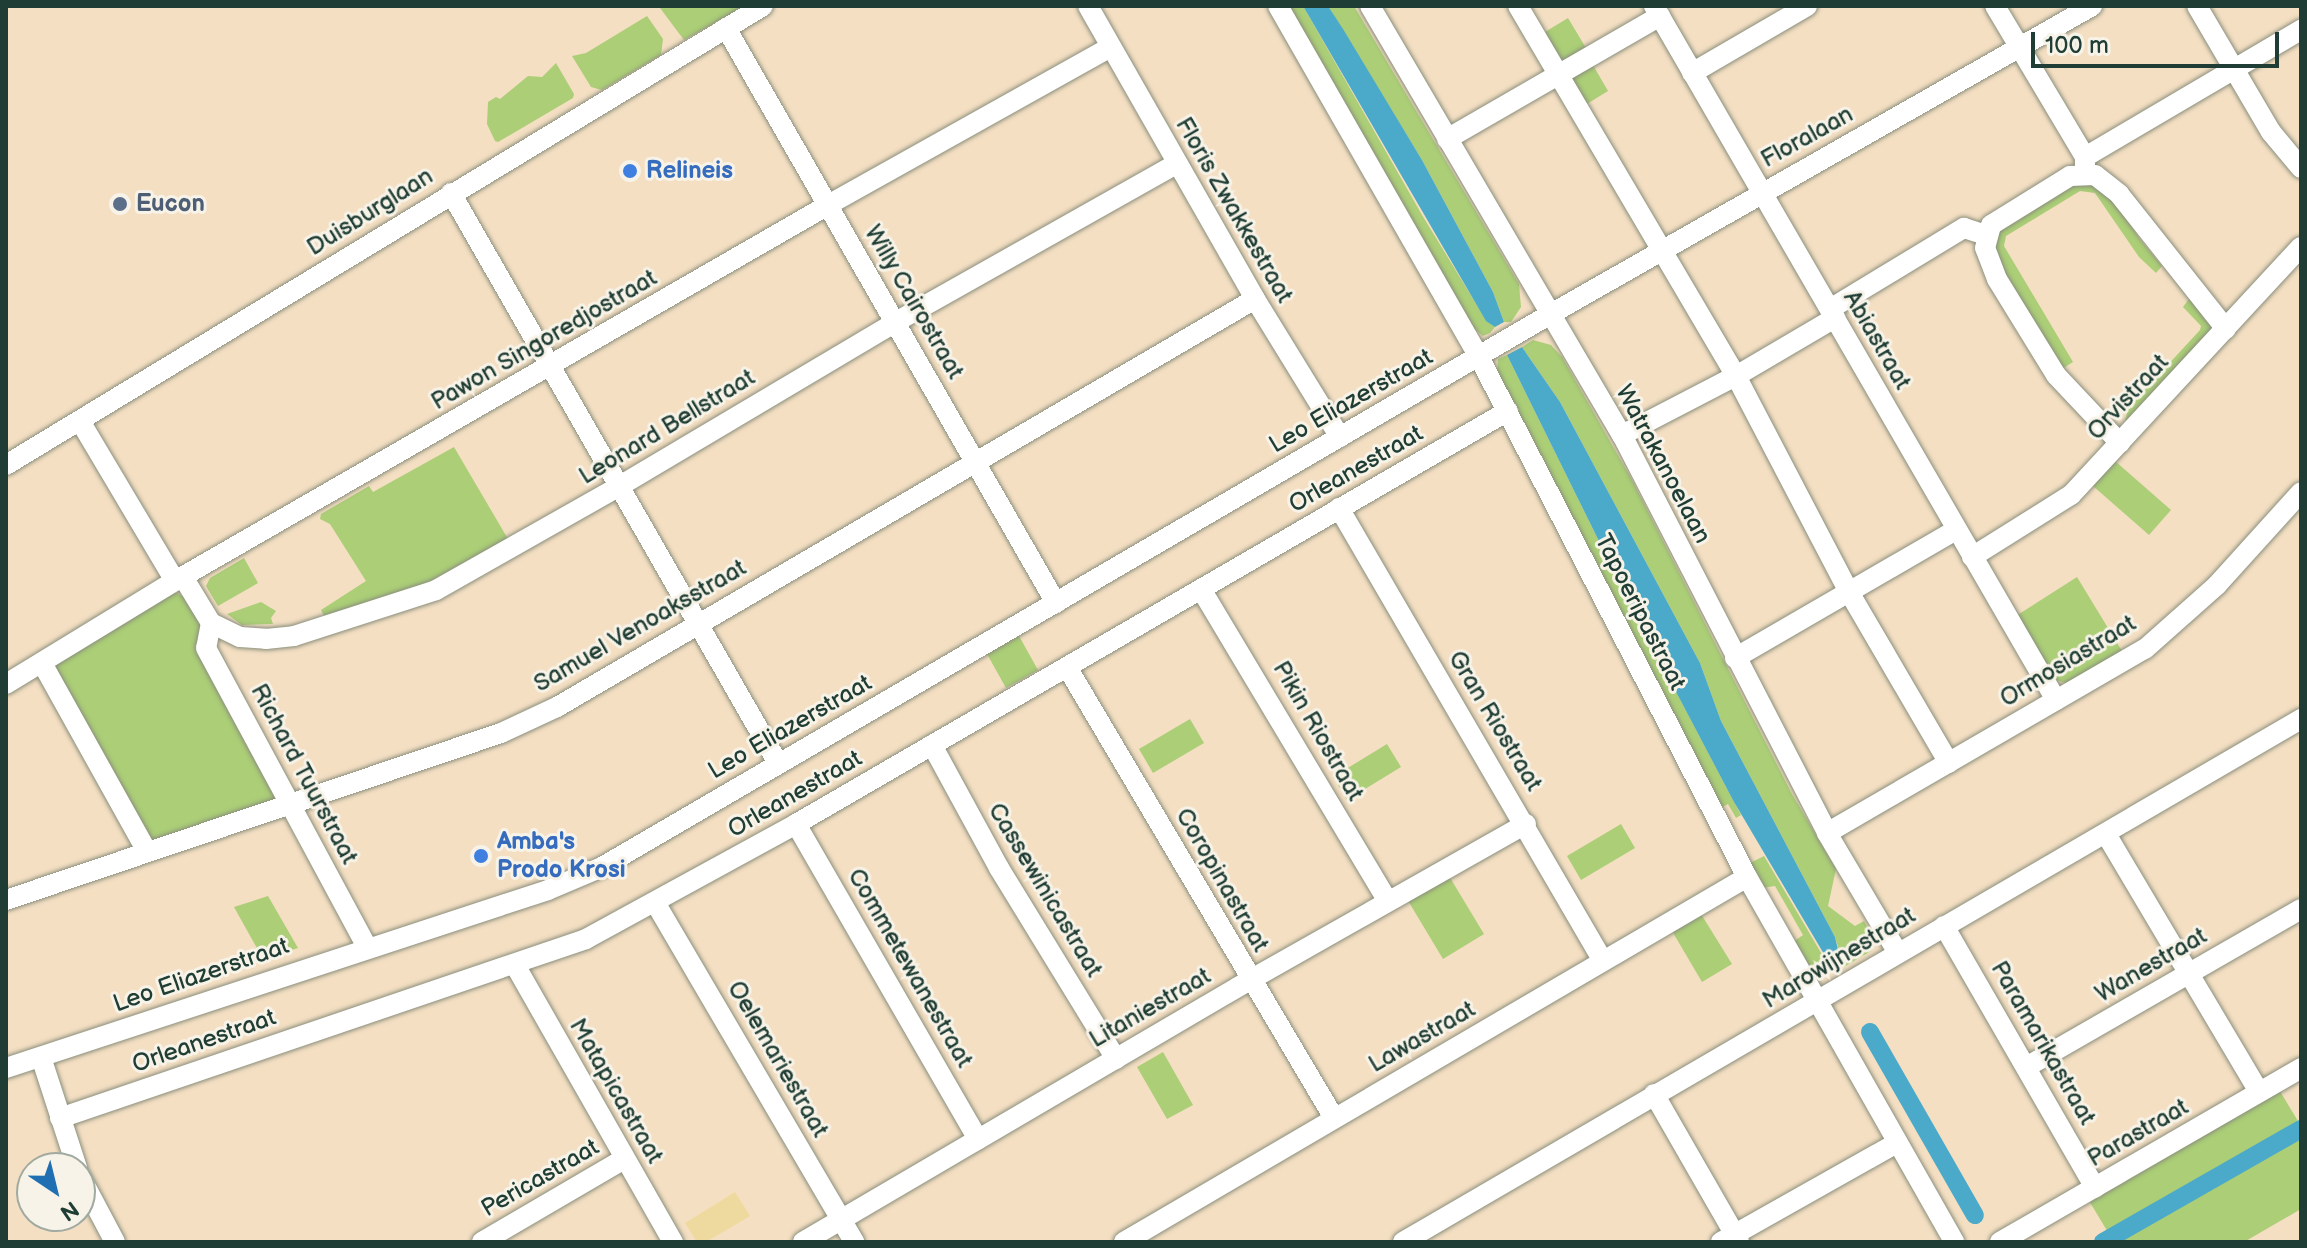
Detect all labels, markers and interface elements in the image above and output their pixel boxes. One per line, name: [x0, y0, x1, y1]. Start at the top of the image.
scale bar: [2035, 16, 2283, 66]
text: 100 m: [2045, 31, 2109, 60]
street label: Floralaan: [1756, 100, 1858, 174]
street label: Floris Zwakkestraat: [1169, 112, 1299, 308]
place label: Relineis: [646, 157, 733, 185]
street label: Duisburglaan: [302, 162, 438, 262]
marker: Relineis: [621, 162, 639, 180]
place label: Eucon: [136, 190, 205, 218]
marker: Eucon: [111, 195, 129, 213]
street label: Willy Cairostraat: [858, 219, 970, 385]
street label: Pawon Singoredjostraat: [426, 264, 662, 416]
street label: Abiastraat: [1837, 285, 1917, 395]
street label: Leo Eliazerstraat: [1264, 343, 1438, 459]
street label: Orvistraat: [2081, 348, 2175, 446]
street label: Leonard Bellstraat: [574, 363, 760, 491]
street label: Watrakanoelaan: [1609, 380, 1717, 548]
street label: Orleanestraat: [1284, 419, 1428, 519]
street label: Tapoeripastraat: [1588, 529, 1692, 695]
street label: Samuel Venoaksstraat: [529, 553, 751, 699]
street label: Ormosiastraat: [1995, 609, 2141, 713]
street label: Gran Riostraat: [1442, 646, 1548, 796]
street label: Pikin Riostraat: [1266, 656, 1370, 806]
street label: Leo Eliazerstraat: [703, 669, 877, 785]
street label: Richard Tuurstraat: [244, 679, 364, 869]
street label: Orleanestraat: [723, 744, 867, 844]
street label: Cassewinicastraat: [982, 798, 1108, 982]
street label: Coropinastraat: [1169, 803, 1275, 957]
place label: Amba's Prodo Krosi: [497, 828, 626, 884]
marker: Amba's Prodo Krosi: [472, 847, 490, 865]
street label: Commetewanestraat: [841, 863, 979, 1073]
street label: Marowijnestraat: [1757, 901, 1921, 1015]
street label: Wanestraat: [2090, 922, 2212, 1008]
street label: Leo Eliazerstraat: [109, 931, 293, 1019]
street label: Paramarikastraat: [1985, 956, 2101, 1130]
street label: Litaniestraat: [1084, 962, 1216, 1054]
street label: Oelemariestraat: [722, 976, 834, 1142]
street label: Lawastraat: [1364, 995, 1480, 1079]
street label: Orleanestraat: [129, 1003, 279, 1079]
street label: Matapicastraat: [563, 1013, 669, 1169]
street label: Parastraat: [2083, 1093, 2193, 1173]
street label: Pericastraat: [476, 1133, 604, 1223]
north arrow: [16, 1152, 96, 1232]
text: N: [54, 1195, 83, 1226]

